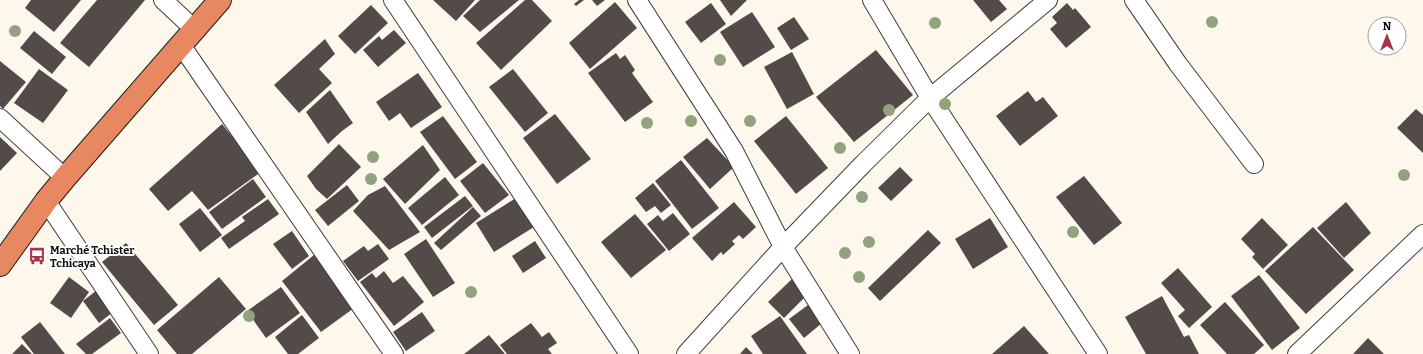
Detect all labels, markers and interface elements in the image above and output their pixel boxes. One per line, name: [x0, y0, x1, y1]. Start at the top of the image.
north arrow: [1367, 16, 1407, 56]
text: N: [1383, 20, 1392, 33]
place label: Marché Tchister Tchicaya: [50, 244, 135, 270]
bus stop icon: Marché Tchister Tchicaya: [27, 246, 47, 266]

